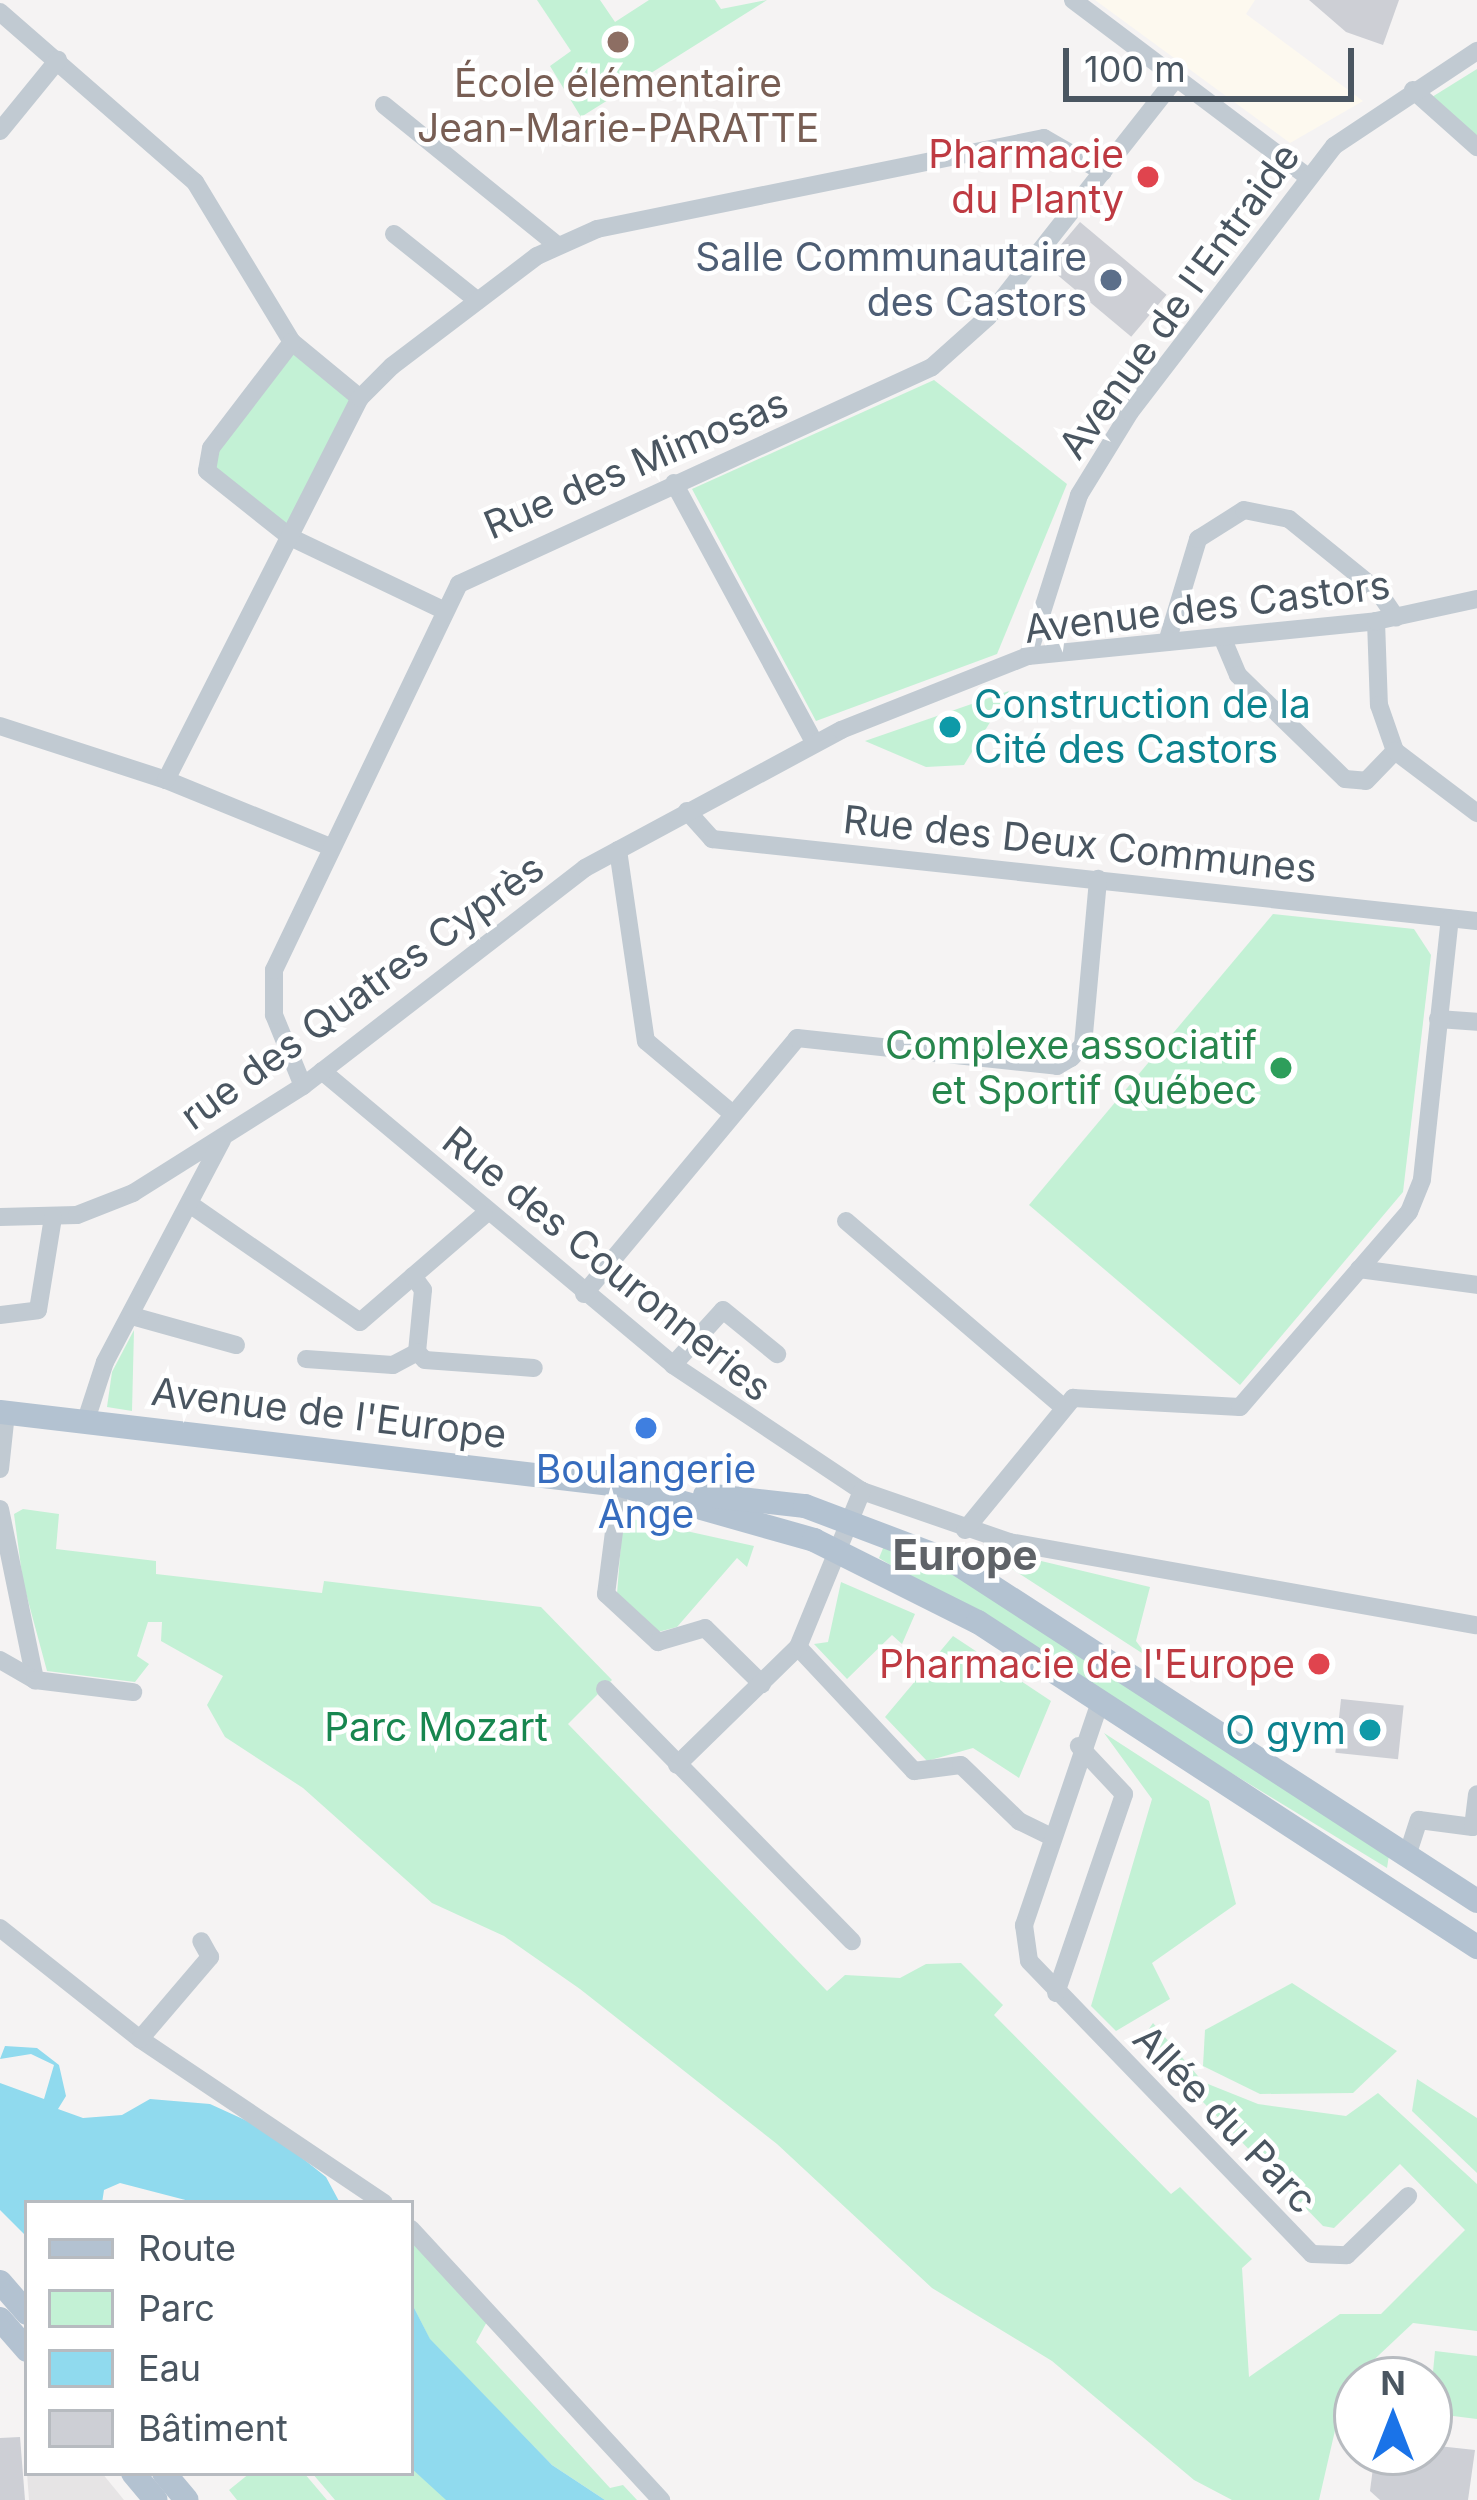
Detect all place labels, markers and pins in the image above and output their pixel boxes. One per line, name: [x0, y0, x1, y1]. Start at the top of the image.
marker: École élémentaire Jean-Marie-PARATTE: [605, 29, 631, 55]
place label: École élémentaire Jean-Marie-PARATTE: [417, 61, 819, 152]
place label: Pharmacie du Planty: [928, 132, 1124, 223]
marker: Pharmacie du Planty: [1135, 164, 1161, 190]
place label: Salle Communautaire des Castors: [695, 235, 1087, 326]
marker: Salle Communautaire des Castors: [1098, 267, 1124, 293]
place label: Construction de la Cité des Castors: [974, 682, 1311, 773]
marker: Construction de la Cité des Castors: [937, 714, 963, 740]
place label: Complexe associatif et Sportif Québec: [885, 1023, 1257, 1114]
marker: Complexe associatif et Sportif Québec: [1268, 1055, 1294, 1081]
marker: Boulangerie Ange: [633, 1415, 659, 1441]
place label: Boulangerie Ange: [536, 1447, 756, 1538]
place label: Pharmacie de l'Europe: [879, 1641, 1295, 1687]
marker: Pharmacie de l'Europe: [1306, 1651, 1332, 1677]
place label: O gym: [1225, 1707, 1346, 1753]
marker: O gym: [1357, 1717, 1383, 1743]

